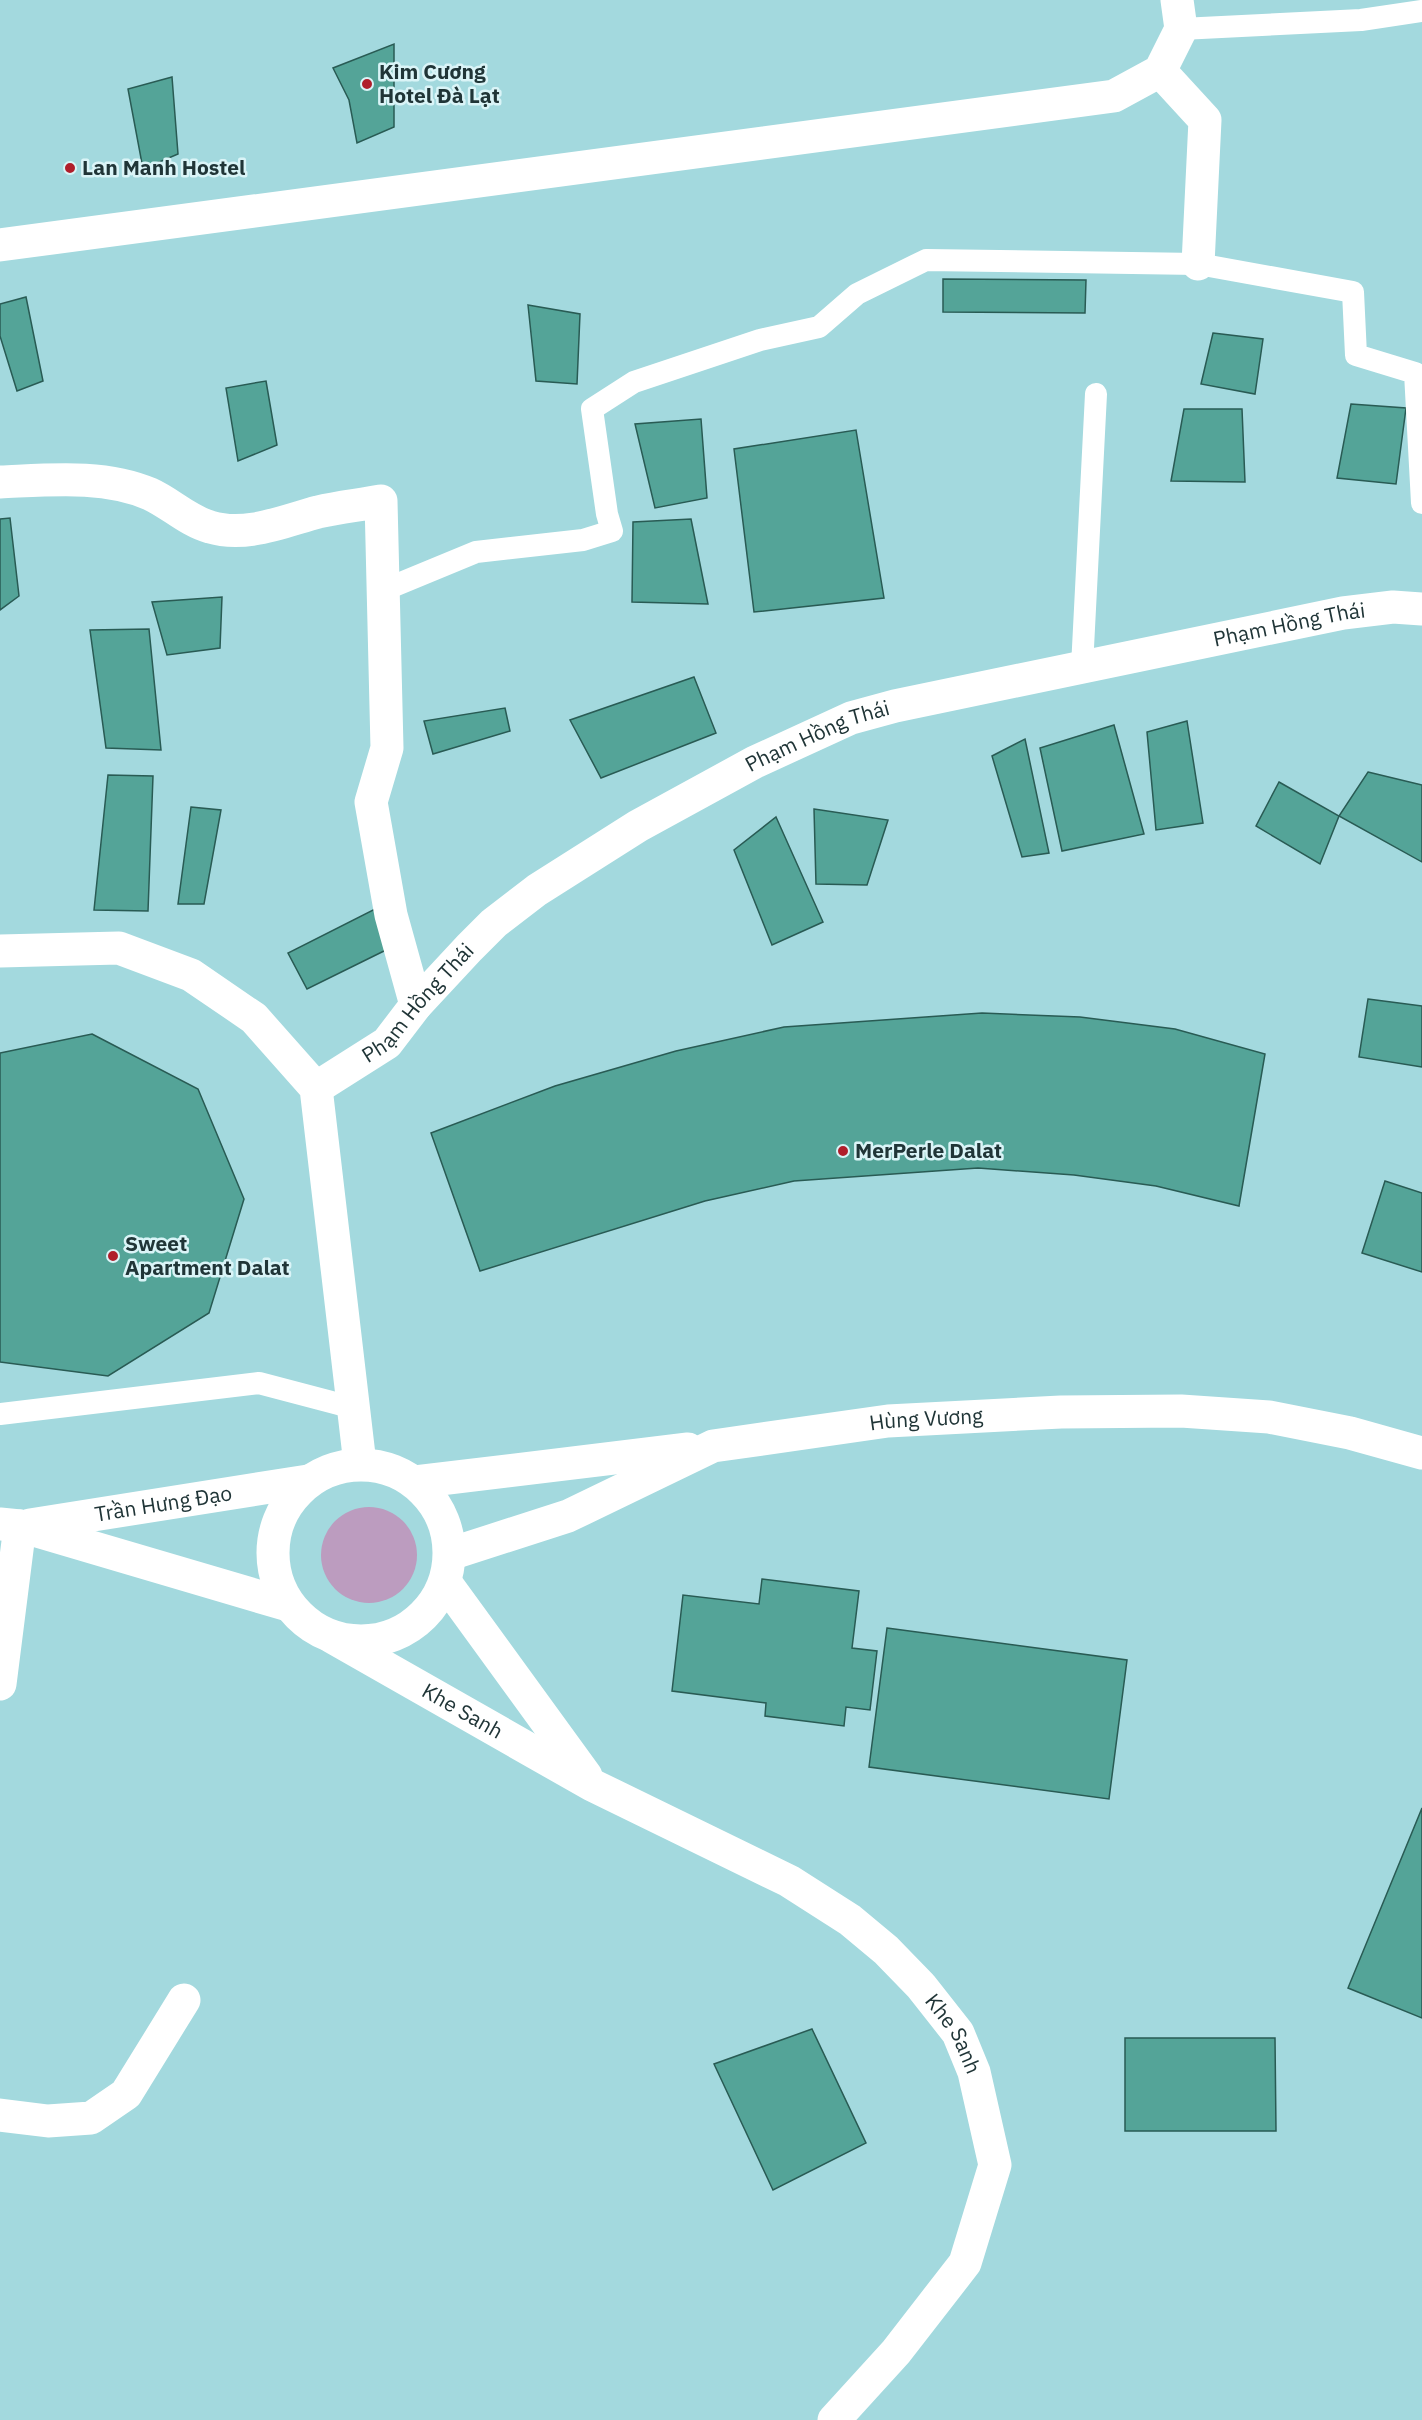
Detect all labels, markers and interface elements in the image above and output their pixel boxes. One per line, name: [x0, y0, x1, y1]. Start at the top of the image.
place label: Kim Cương Hotel Đà Lạt: [379, 57, 500, 109]
marker: Kim Cương Hotel Đà Lạt: [360, 77, 374, 91]
place label: Lan Manh Hostel: [82, 153, 245, 181]
marker: Lan Manh Hostel: [63, 161, 77, 175]
street label: Phạm Hồng Thái: [1211, 595, 1367, 653]
street label: Phạm Hồng Thái: [740, 693, 892, 778]
street label: Phạm Hồng Thái: [356, 937, 479, 1069]
place label: MerPerle Dalat: [855, 1136, 1002, 1164]
marker: MerPerle Dalat: [836, 1144, 850, 1158]
place label: Sweet Apartment Dalat: [125, 1229, 290, 1281]
marker: Sweet Apartment Dalat: [106, 1249, 120, 1263]
street label: Hùng Vương: [867, 1401, 984, 1437]
street label: Trần Hưng Đạo: [92, 1478, 234, 1528]
street label: Khe Sanh: [417, 1676, 508, 1745]
street label: Khe Sanh: [919, 1987, 988, 2078]

